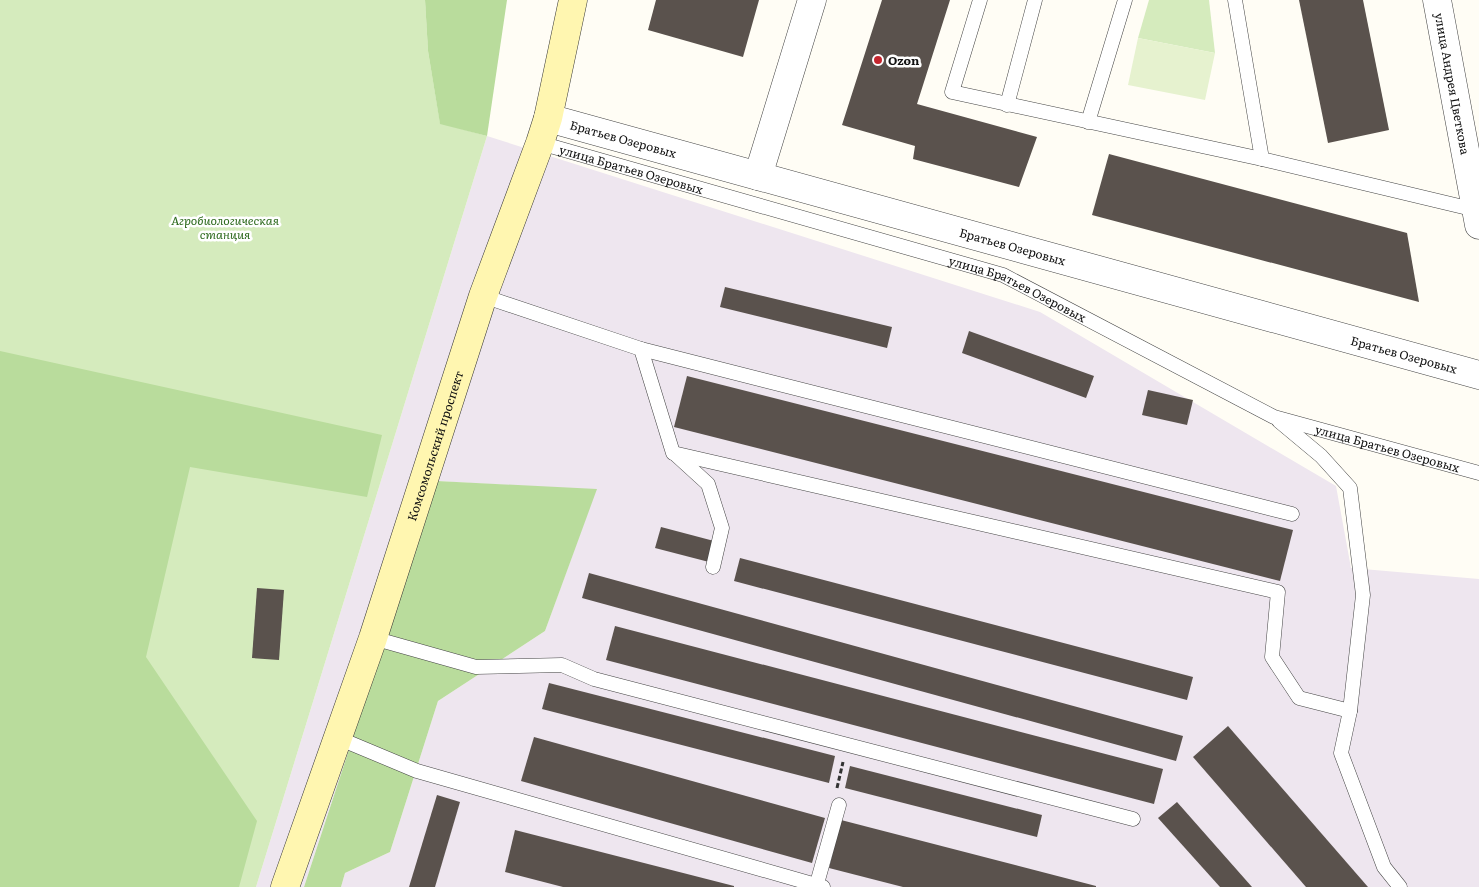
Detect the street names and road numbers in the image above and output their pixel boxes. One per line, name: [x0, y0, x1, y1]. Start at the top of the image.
street label: улица Андрея Цветкова: [1431, 11, 1475, 157]
street label: Братьев Озеровых: [568, 115, 679, 162]
street label: улица Братьев Озеровых: [557, 140, 706, 198]
street label: Братьев Озеровых: [957, 223, 1068, 270]
street label: улица Братьев Озеровых: [947, 251, 1090, 326]
street label: Братьев Озеровых: [1349, 331, 1459, 378]
street label: Комсомольский проспект: [402, 368, 467, 523]
street label: улица Братьев Озеровых: [1313, 420, 1462, 476]

